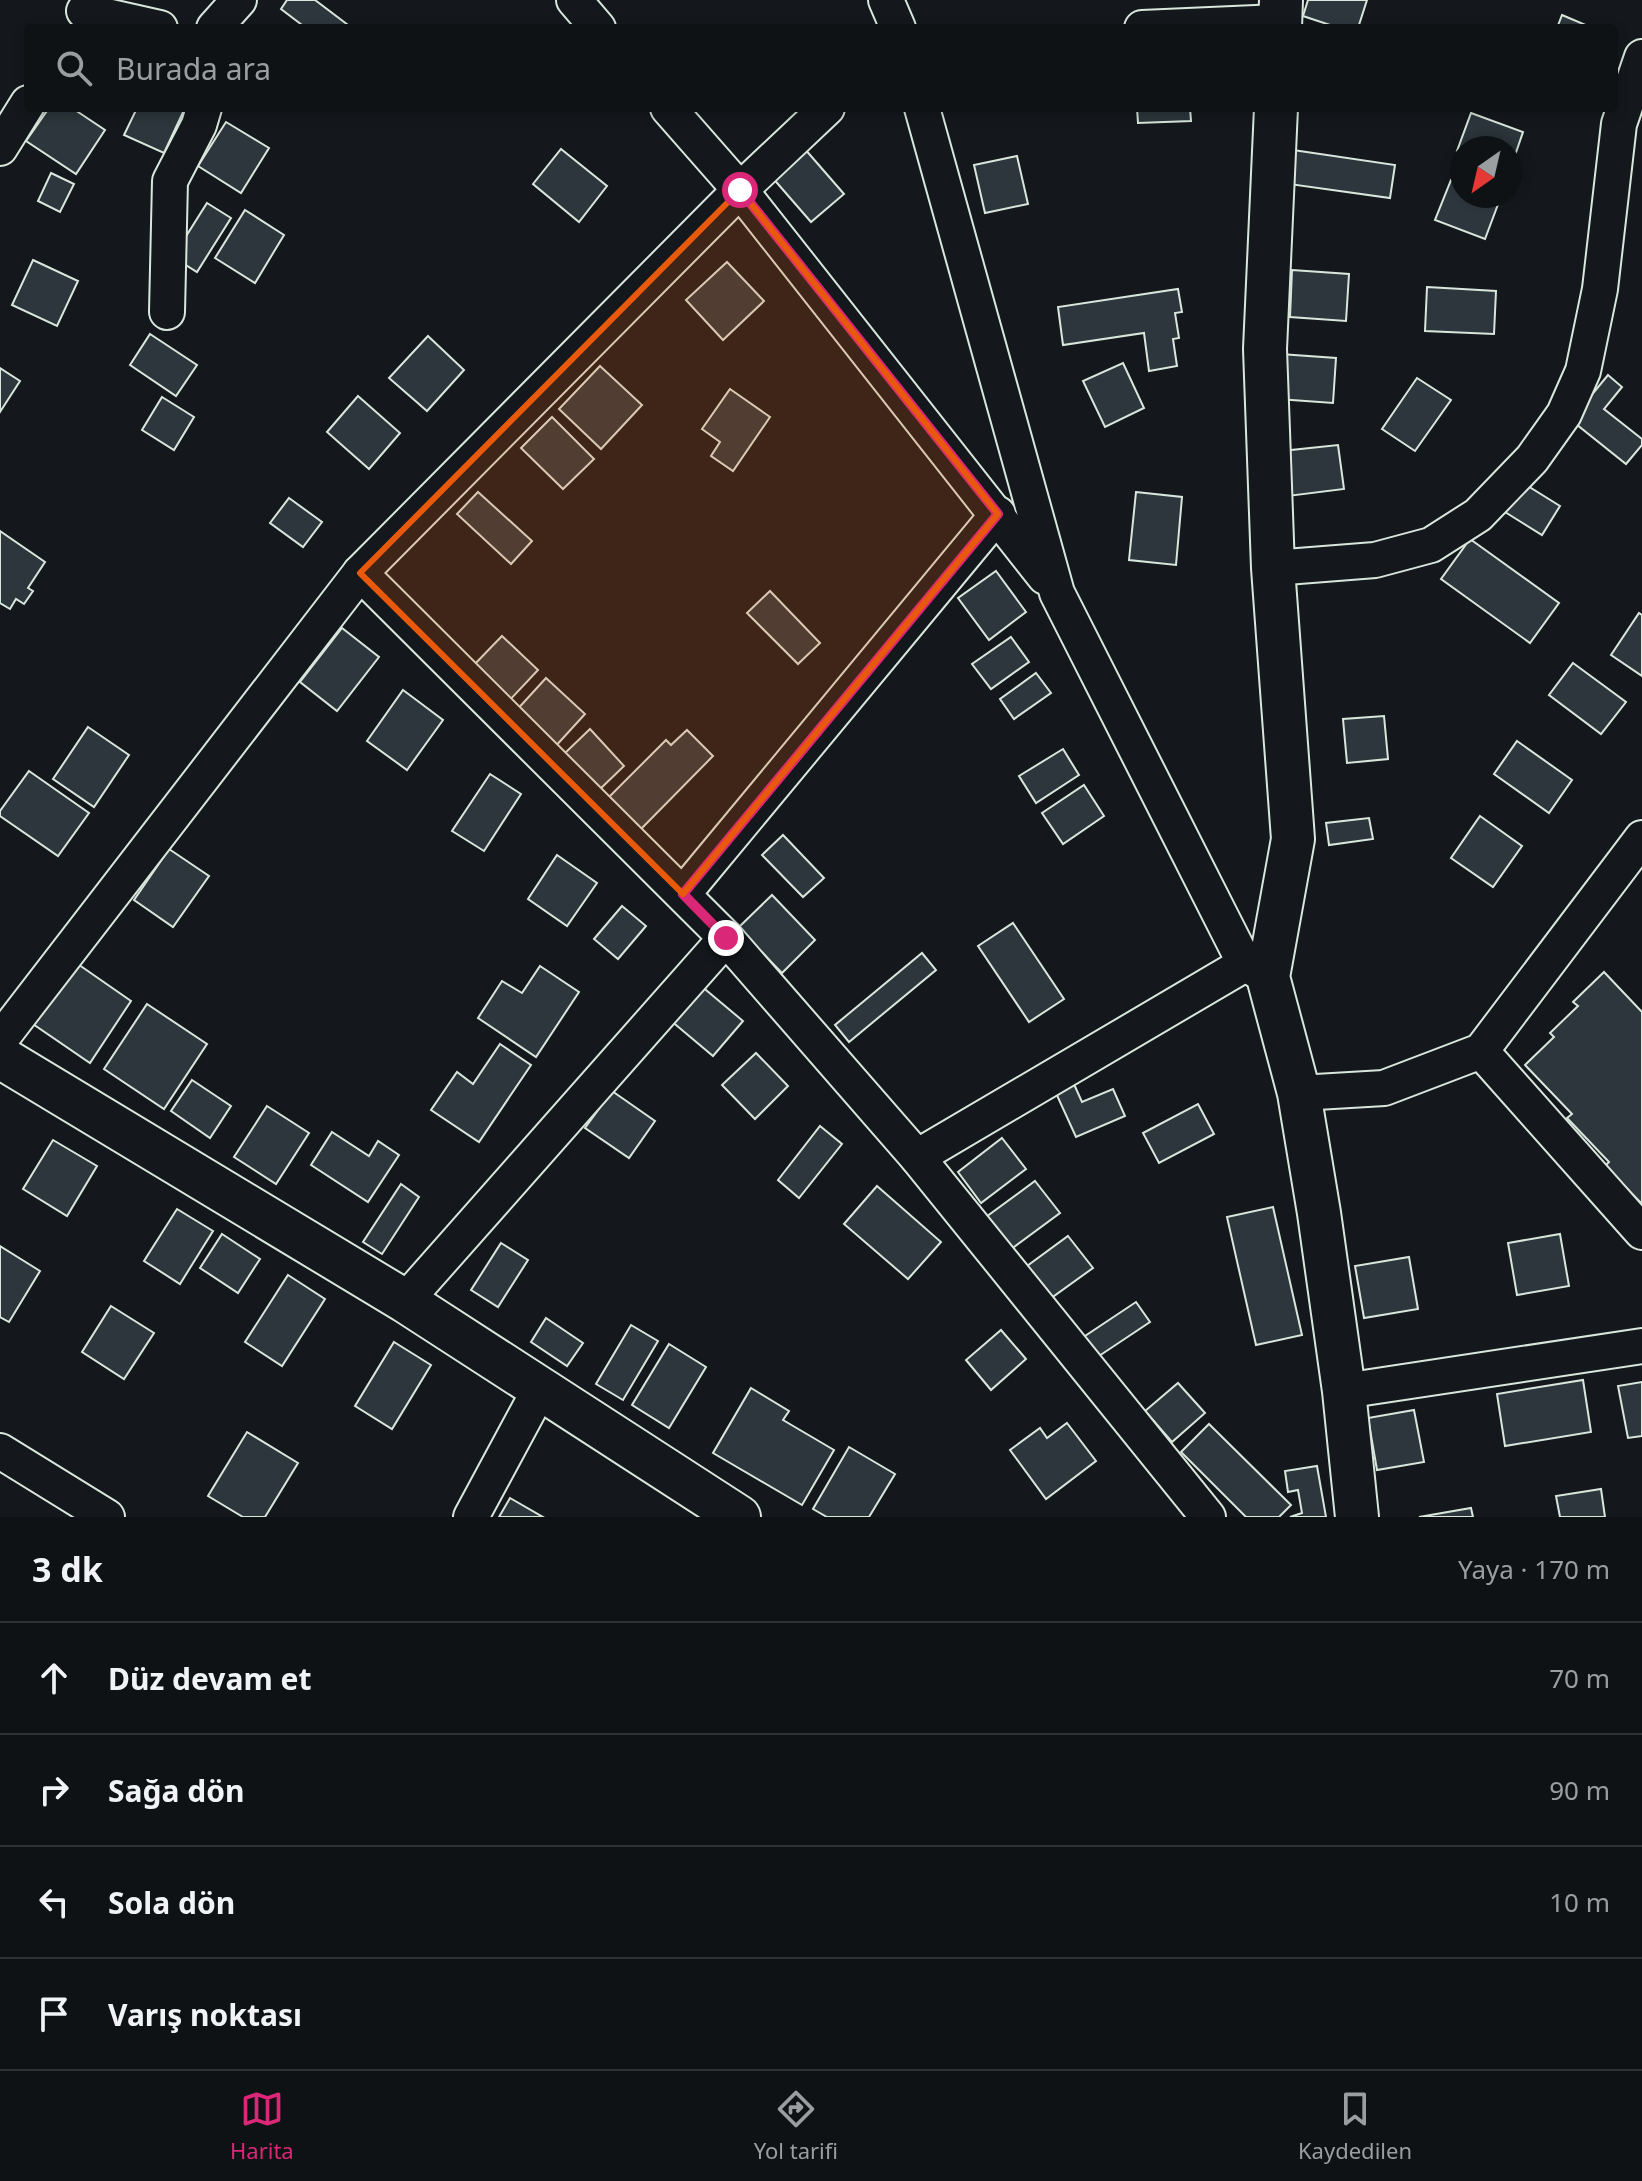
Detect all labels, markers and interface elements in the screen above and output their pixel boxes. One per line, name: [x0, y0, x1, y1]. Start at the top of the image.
search box: [24, 24, 1618, 112]
icon: search: [52, 46, 96, 90]
text: Burada ara: [116, 48, 271, 89]
north arrow: [1450, 136, 1522, 208]
route start: [722, 172, 758, 208]
route end: [708, 920, 744, 956]
text: 3 dk: [32, 1546, 103, 1592]
text: Yaya · 170 m: [1458, 1551, 1610, 1587]
icon: ahead: [32, 1656, 76, 1700]
text: Düz devam et: [108, 1658, 311, 1699]
text: 70 m: [1549, 1660, 1610, 1696]
icon: right: [32, 1768, 76, 1812]
text: Sağa dön: [108, 1770, 244, 1811]
text: 90 m: [1549, 1772, 1610, 1808]
icon: left: [32, 1880, 76, 1924]
text: Sola dön: [108, 1882, 235, 1923]
text: 10 m: [1549, 1884, 1610, 1920]
icon: arrive: [32, 1992, 76, 2036]
text: Varış noktası: [108, 1994, 302, 2035]
tab: Harita: [230, 2087, 294, 2165]
tab: Yol tarifi: [754, 2087, 838, 2165]
tab: Kaydedilen: [1298, 2087, 1412, 2165]

